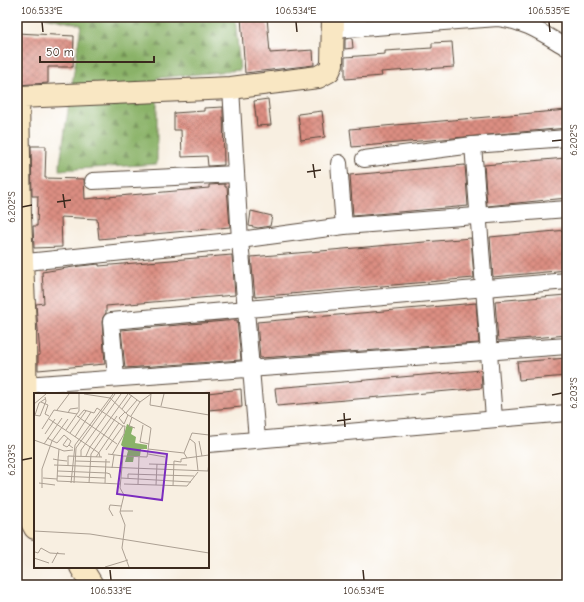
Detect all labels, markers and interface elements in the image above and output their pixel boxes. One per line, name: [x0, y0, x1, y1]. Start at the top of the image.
text: 106.533°E: [21, 5, 63, 17]
text: 106.534°E: [276, 5, 316, 17]
text: 106.535°E: [528, 5, 570, 17]
scale bar: [40, 38, 154, 64]
text: 50 m: [46, 45, 74, 59]
text: 6.202°S: [568, 124, 580, 156]
text: 6.202°S: [6, 191, 18, 223]
text: 6.203°S: [568, 377, 580, 409]
inset map: [34, 393, 209, 568]
text: 6.203°S: [6, 444, 18, 476]
text: 106.533°E: [90, 585, 132, 597]
text: 106.534°E: [344, 585, 384, 597]

